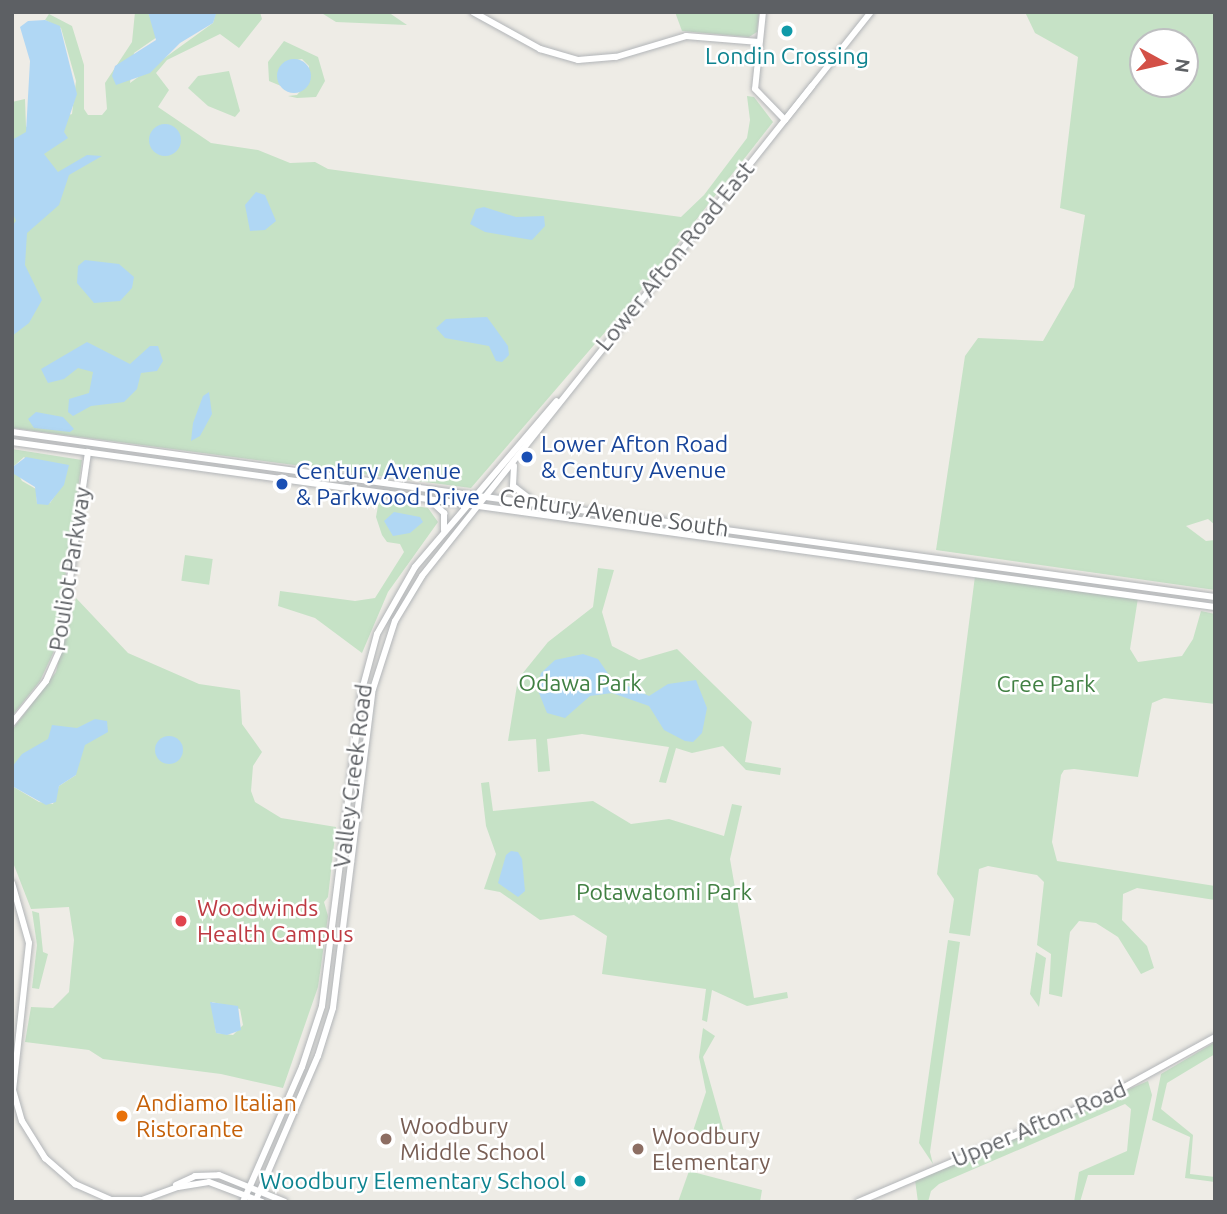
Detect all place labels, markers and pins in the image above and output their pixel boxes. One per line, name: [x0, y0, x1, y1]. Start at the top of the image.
marker: Londin Crossing: [779, 23, 795, 39]
place label: Londin Crossing: [705, 42, 869, 70]
place label: Lower Afton Road & Century Avenue: [541, 430, 728, 484]
marker: Lower Afton Road & Century Avenue: [519, 449, 535, 465]
place label: Century Avenue & Parkwood Drive: [296, 457, 480, 511]
marker: Century Avenue & Parkwood Drive: [274, 476, 290, 492]
place label: Woodwinds Health Campus: [197, 894, 353, 948]
marker: Woodwinds Health Campus: [171, 911, 191, 931]
place label: Andiamo Italian Ristorante: [136, 1089, 297, 1143]
marker: Andiamo Italian Ristorante: [114, 1108, 130, 1124]
place label: Woodbury Middle School: [400, 1112, 545, 1166]
place label: Woodbury Elementary: [652, 1122, 770, 1176]
marker: Woodbury Middle School: [378, 1131, 394, 1147]
marker: Woodbury Elementary: [630, 1141, 646, 1157]
place label: Woodbury Elementary School: [260, 1167, 566, 1195]
marker: Woodbury Elementary School: [572, 1173, 588, 1189]

